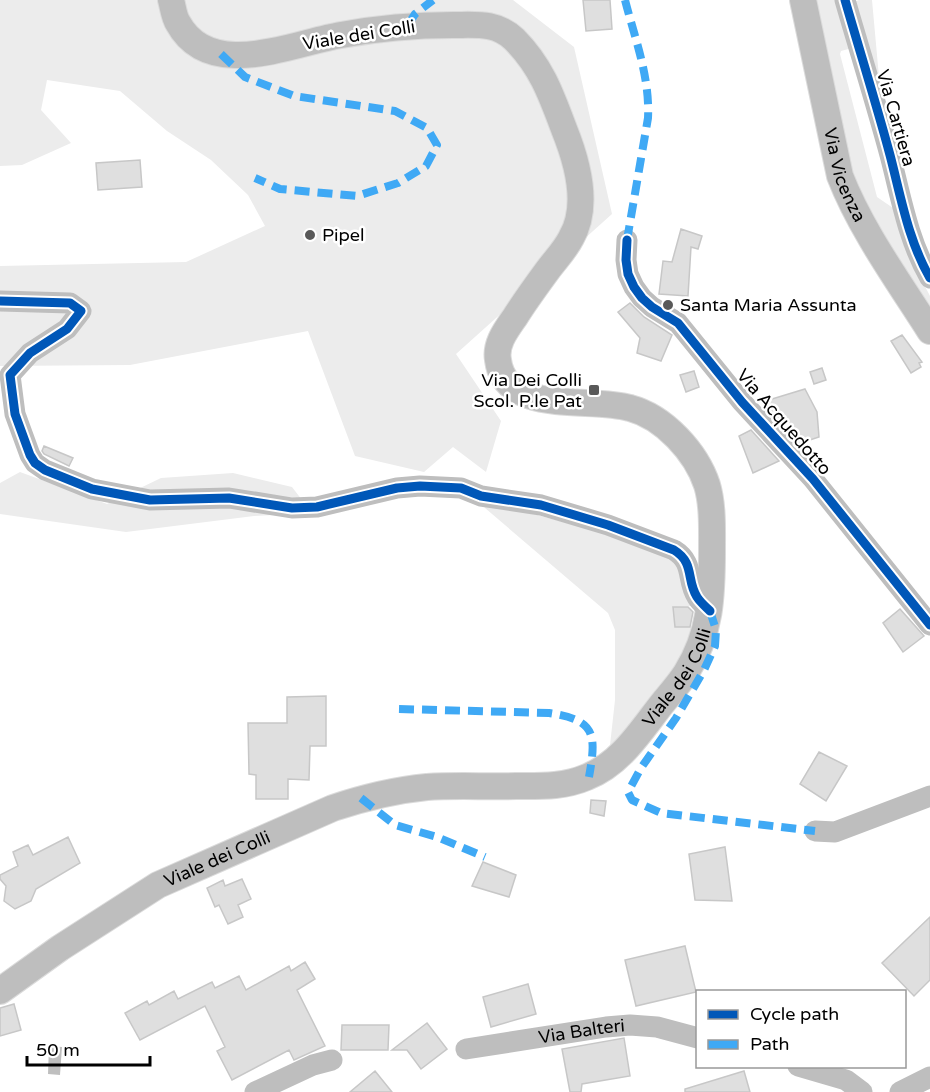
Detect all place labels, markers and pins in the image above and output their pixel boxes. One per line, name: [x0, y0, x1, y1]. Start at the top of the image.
place label: Pipel: [322, 224, 364, 246]
marker: Pipel: [303, 228, 317, 242]
place label: Santa Maria Assunta: [680, 294, 857, 316]
marker: Santa Maria Assunta: [661, 298, 675, 312]
place label: Via Dei Colli Scol. P.le Pat: [473, 369, 582, 412]
marker: Via Dei Colli Scol. P.le Pat: [587, 383, 601, 397]

